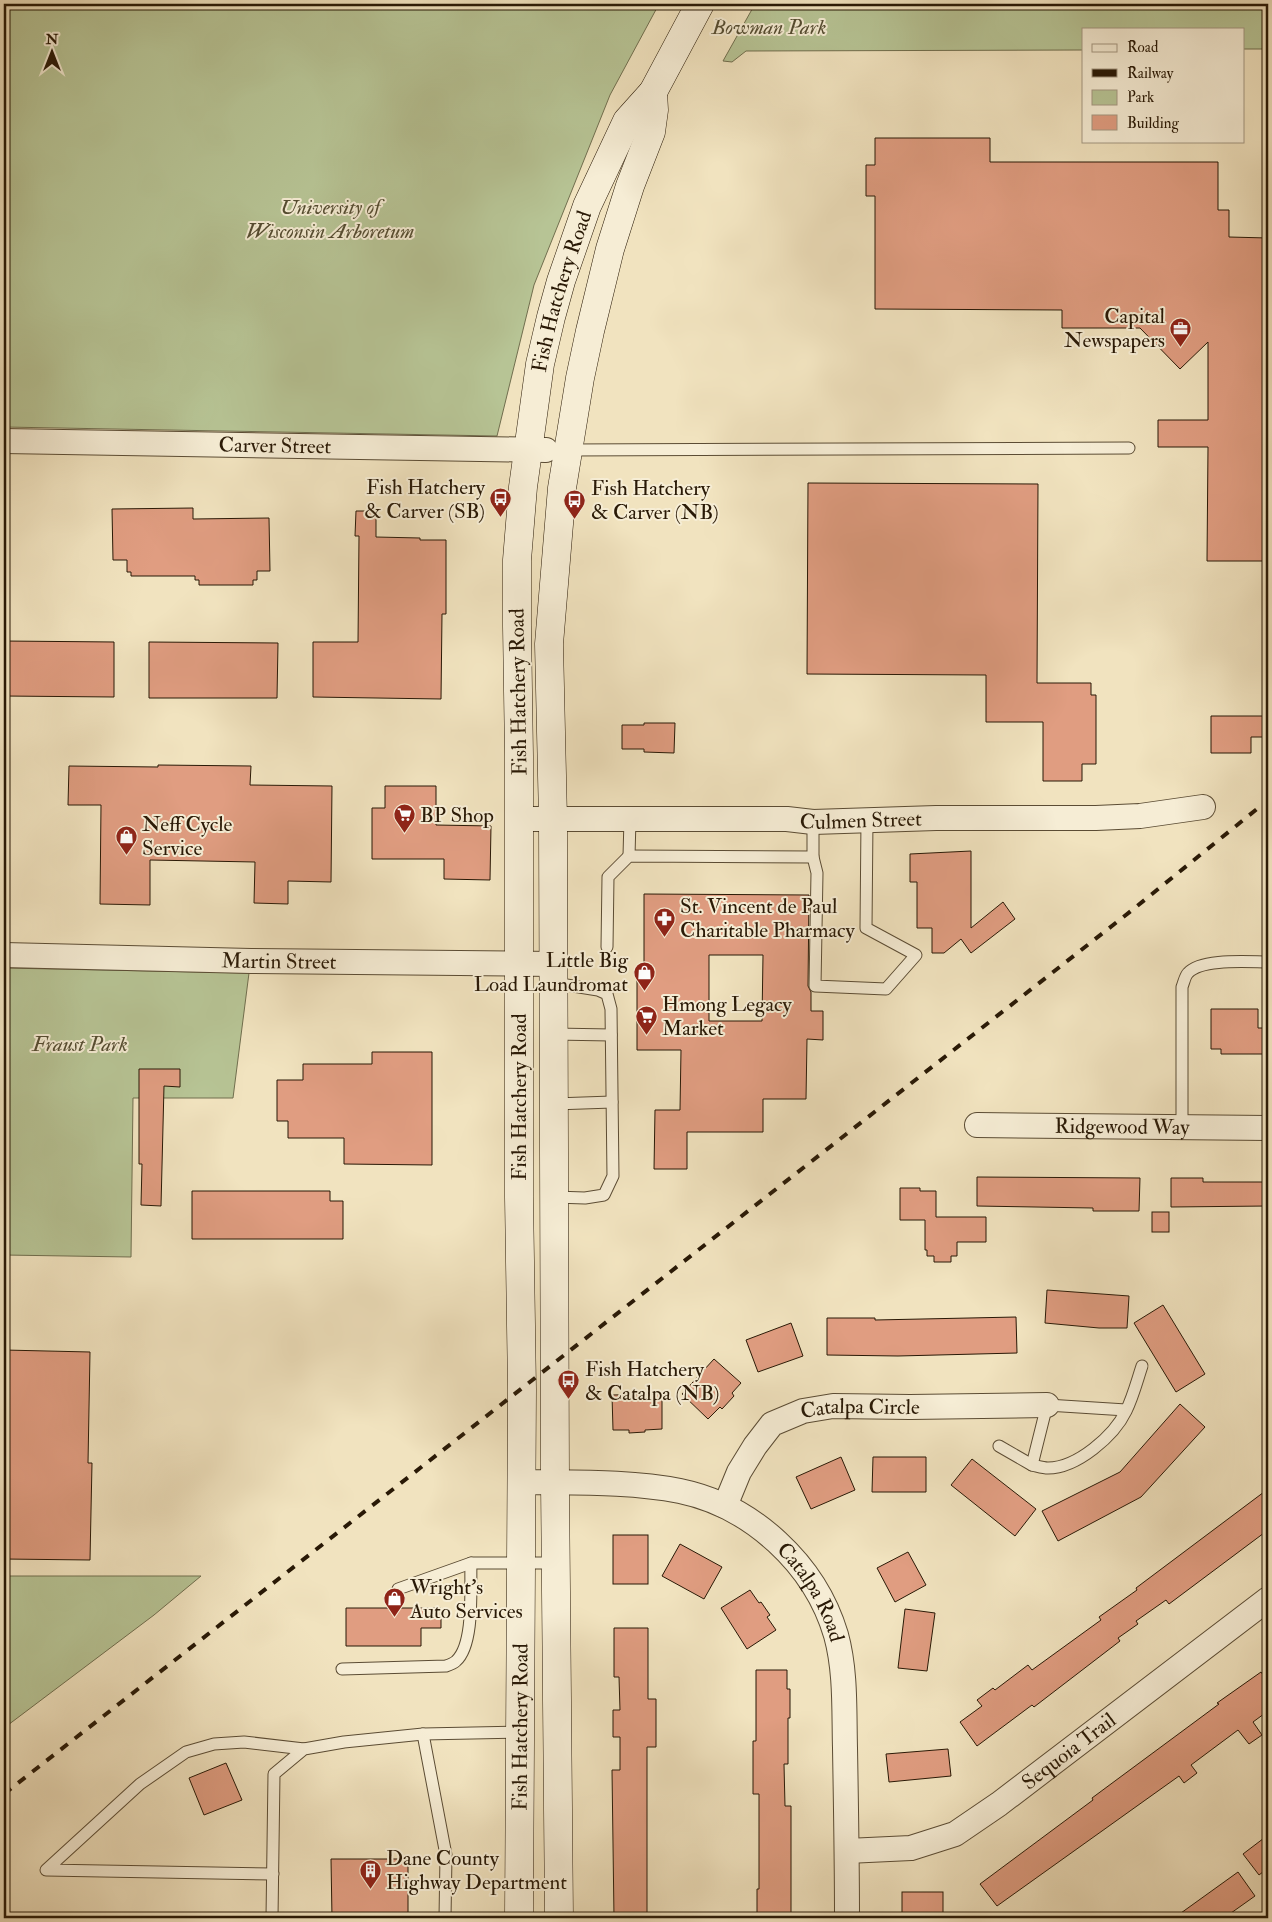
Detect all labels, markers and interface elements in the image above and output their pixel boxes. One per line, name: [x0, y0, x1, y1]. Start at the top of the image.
park label: Bowman Park: [711, 14, 826, 41]
north arrow: [28, 28, 78, 78]
legend: [1082, 28, 1244, 142]
text: N: [45, 31, 59, 48]
text: Road: [1127, 38, 1159, 57]
text: Railway: [1127, 64, 1174, 83]
text: Park: [1127, 88, 1154, 107]
text: Building: [1127, 114, 1179, 133]
park label: University of Wisconsin Arboretum: [246, 194, 414, 245]
street label: Fish Hatchery Road: [526, 207, 599, 374]
place label: Capital Newspapers: [1064, 303, 1166, 354]
office icon: Capital Newspapers: [1169, 316, 1193, 347]
street label: Carver Street: [218, 432, 332, 460]
place label: Fish Hatchery & Carver (SB): [364, 474, 486, 525]
place label: Fish Hatchery & Carver (NB): [591, 475, 719, 526]
bus stop icon: Fish Hatchery & Carver (SB): [489, 487, 513, 518]
bus stop icon: Fish Hatchery & Carver (NB): [563, 488, 587, 519]
street label: Fish Hatchery Road: [504, 607, 533, 776]
place label: BP Shop: [420, 802, 494, 829]
supermarket icon: BP Shop: [392, 803, 416, 834]
street label: Culmen Street: [798, 805, 923, 836]
place label: Neff Cycle Service: [142, 811, 233, 862]
shop icon: Neff Cycle Service: [114, 824, 138, 855]
place label: St. Vincent de Paul Charitable Pharmacy: [680, 893, 856, 944]
pharmacy icon: St. Vincent de Paul Charitable Pharmacy: [652, 906, 676, 937]
street label: Martin Street: [221, 947, 337, 976]
place label: Little Big Load Laundromat: [474, 947, 629, 998]
shop icon: Little Big Load Laundromat: [632, 960, 656, 991]
place label: Hmong Legacy Market: [662, 991, 793, 1042]
supermarket icon: Hmong Legacy Market: [634, 1004, 658, 1035]
street label: Fish Hatchery Road: [506, 1013, 533, 1181]
park label: Fraust Park: [31, 1031, 128, 1058]
street label: Ridgewood Way: [1054, 1113, 1190, 1141]
place label: Fish Hatchery & Catalpa (NB): [585, 1356, 719, 1407]
bus stop icon: Fish Hatchery & Catalpa (NB): [557, 1369, 581, 1400]
street label: Catalpa Circle: [798, 1393, 920, 1425]
street label: Catalpa Road: [771, 1537, 850, 1645]
place label: Wright's Auto Services: [409, 1574, 523, 1625]
shop icon: Wright's Auto Services: [382, 1587, 406, 1618]
street label: Fish Hatchery Road: [507, 1643, 535, 1811]
street label: Sequoia Trail: [1016, 1706, 1122, 1796]
place label: Dane County Highway Department: [386, 1845, 567, 1896]
building icon: Dane County Highway Department: [358, 1858, 382, 1889]

